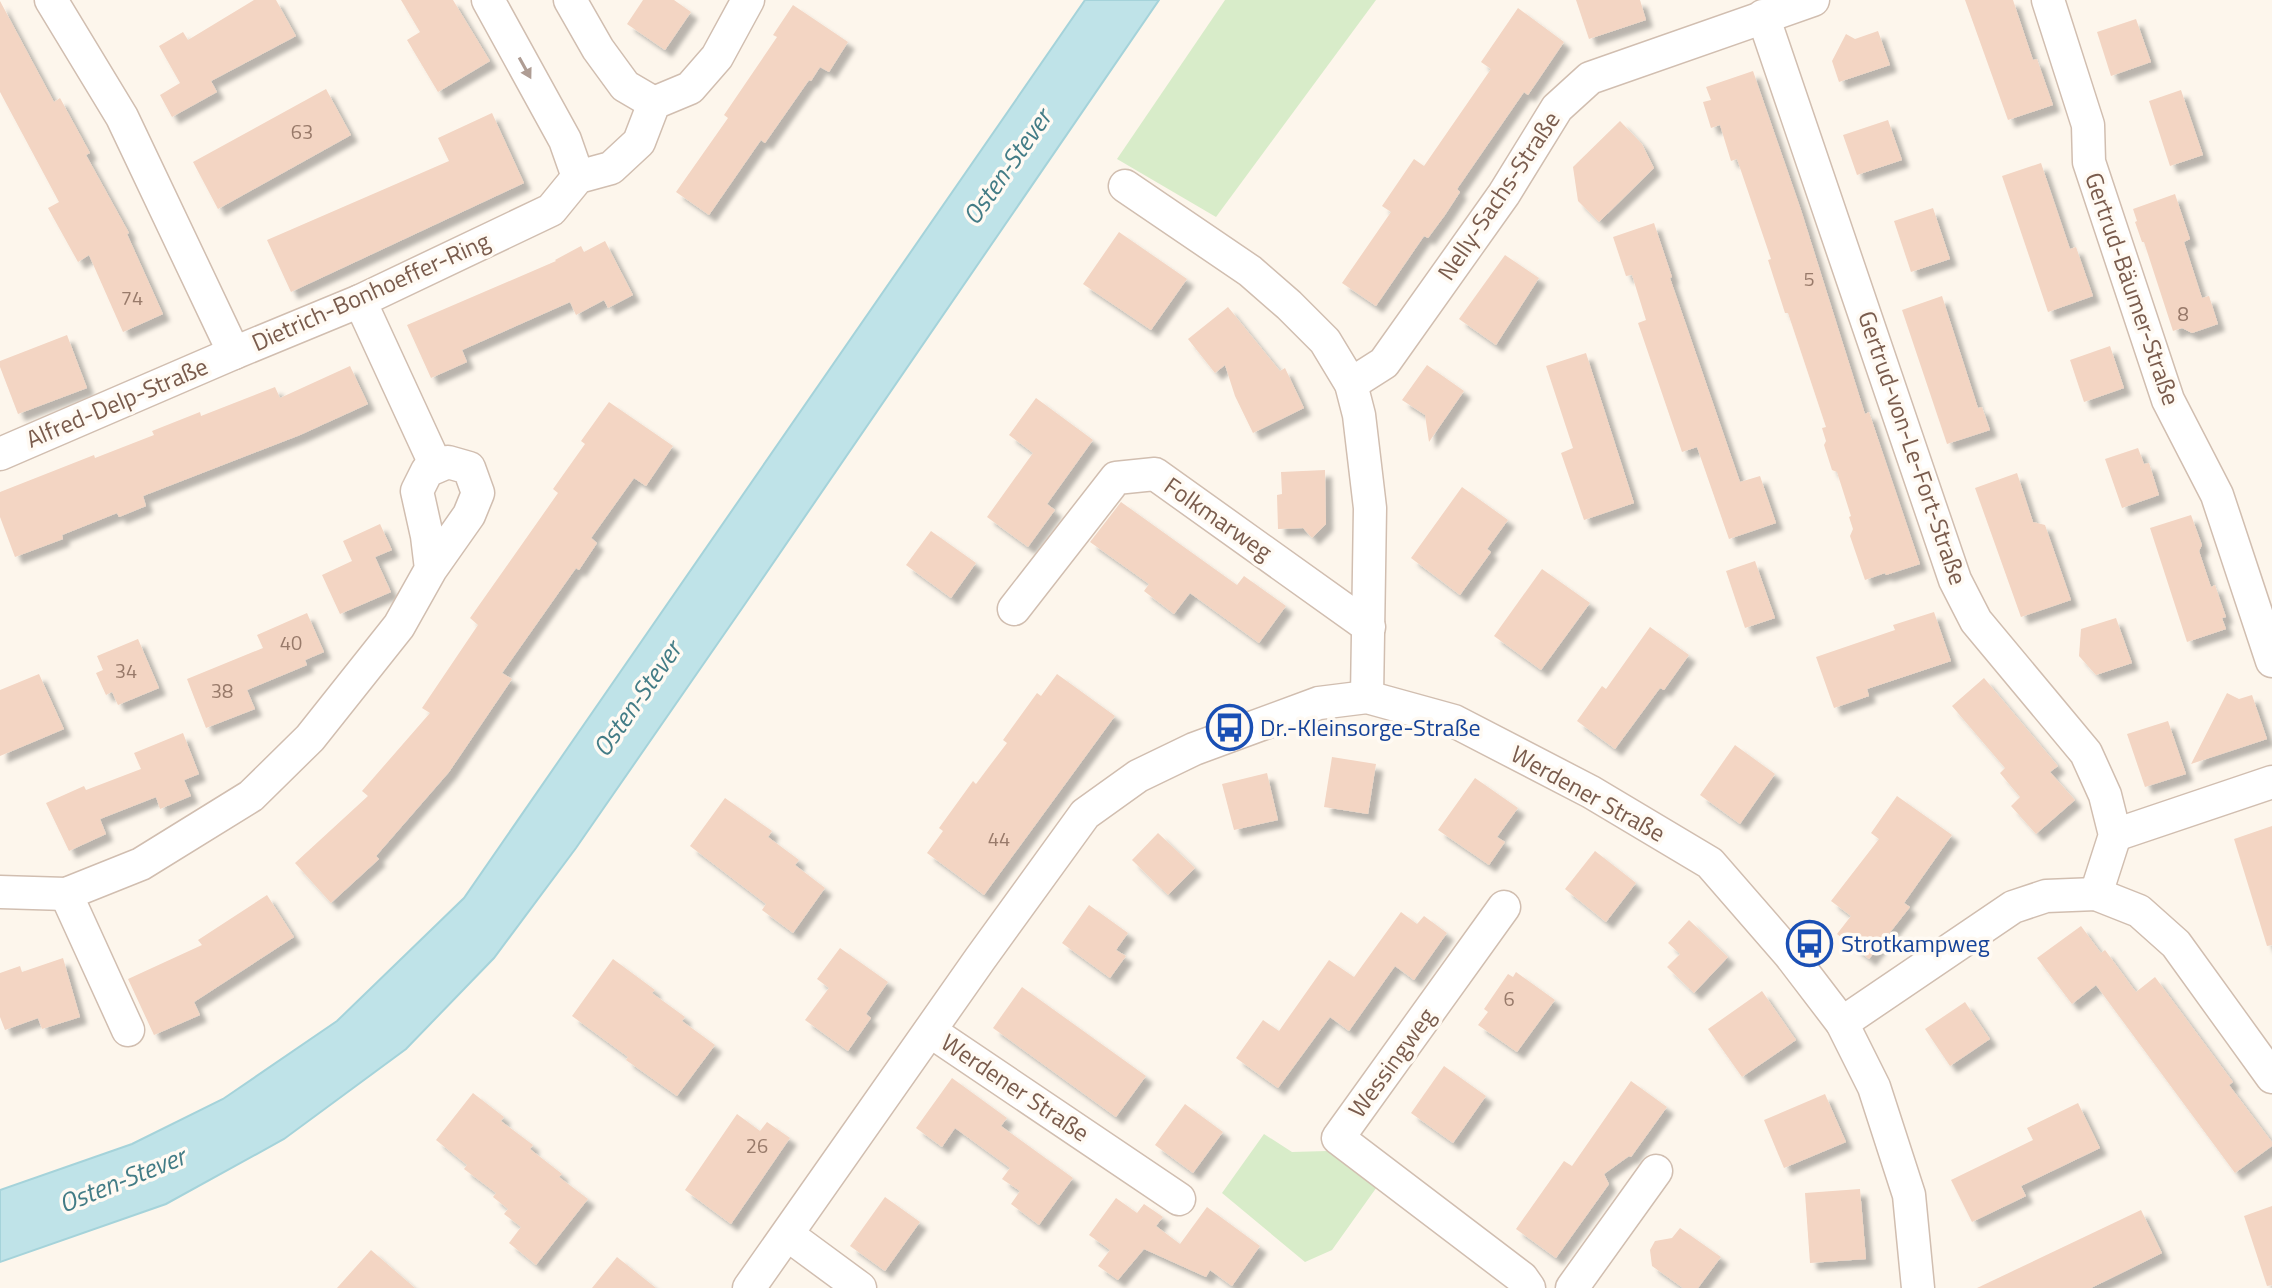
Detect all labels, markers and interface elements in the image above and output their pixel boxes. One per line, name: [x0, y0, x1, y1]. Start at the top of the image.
one-way arrow: [519, 57, 532, 80]
water label: Osten-Stever: [952, 99, 1062, 232]
street label: Nelly-Sachs-Straße: [1428, 104, 1568, 287]
house number: 63: [291, 116, 313, 147]
street label: Gertrud-Bäumer-Straße: [2076, 167, 2190, 410]
street label: Dietrich-Bonhoeffer-Ring: [246, 222, 496, 360]
house number: 5: [1803, 263, 1815, 294]
house number: 74: [121, 282, 143, 313]
house number: 8: [2177, 298, 2189, 329]
street label: Gertrud-von-Le-Fort-Straße: [1849, 306, 1977, 589]
street label: Alfred-Delp-Straße: [20, 348, 213, 457]
street label: Folkmarweg: [1157, 468, 1280, 569]
house number: 40: [280, 627, 302, 658]
water label: Osten-Stever: [582, 631, 692, 764]
house number: 34: [115, 655, 137, 686]
house number: 38: [211, 675, 233, 706]
bus stop icon: Dr.-Kleinsorge-Straße: [1205, 704, 1253, 752]
place label: Dr.-Kleinsorge-Straße: [1260, 709, 1481, 745]
street label: Werdener Straße: [1505, 736, 1672, 851]
house number: 44: [988, 823, 1010, 854]
bus stop icon: Strotkampweg: [1786, 920, 1834, 968]
place label: Strotkampweg: [1841, 925, 1990, 961]
house number: 6: [1503, 983, 1515, 1014]
street label: Wessingweg: [1339, 1000, 1443, 1125]
street label: Werdener Straße: [934, 1024, 1097, 1150]
house number: 26: [746, 1130, 768, 1161]
water label: Osten-Stever: [53, 1135, 193, 1223]

